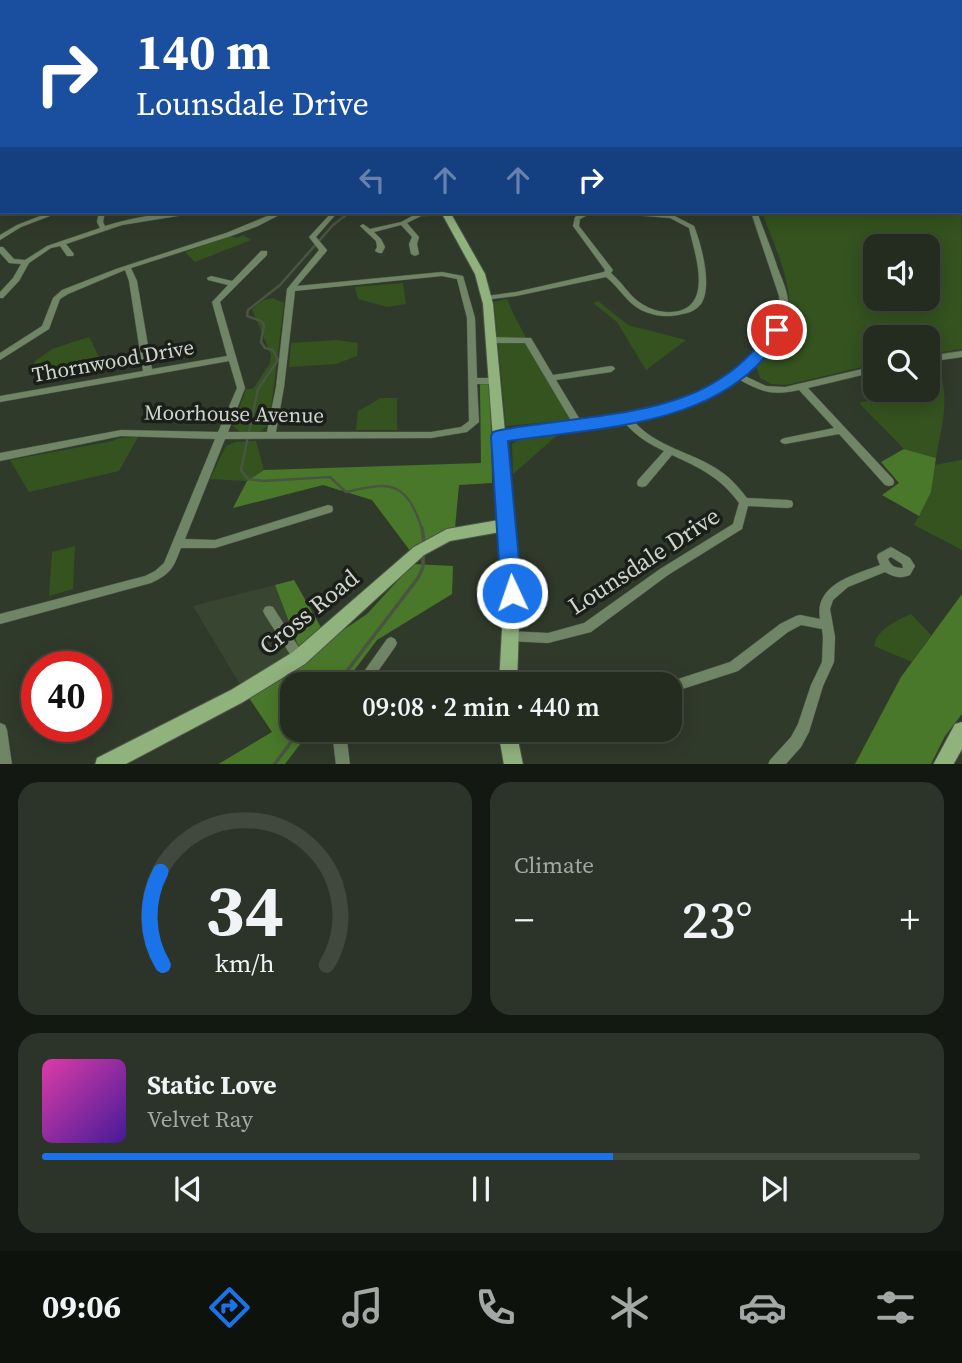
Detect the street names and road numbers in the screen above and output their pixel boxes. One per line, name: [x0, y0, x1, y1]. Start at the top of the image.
street label: Thornwood Drive: [30, 332, 196, 389]
street label: Moorhouse Avenue: [144, 397, 324, 430]
street label: Lounsdale Drive: [562, 499, 726, 622]
street label: Cross Road: [252, 561, 366, 662]

